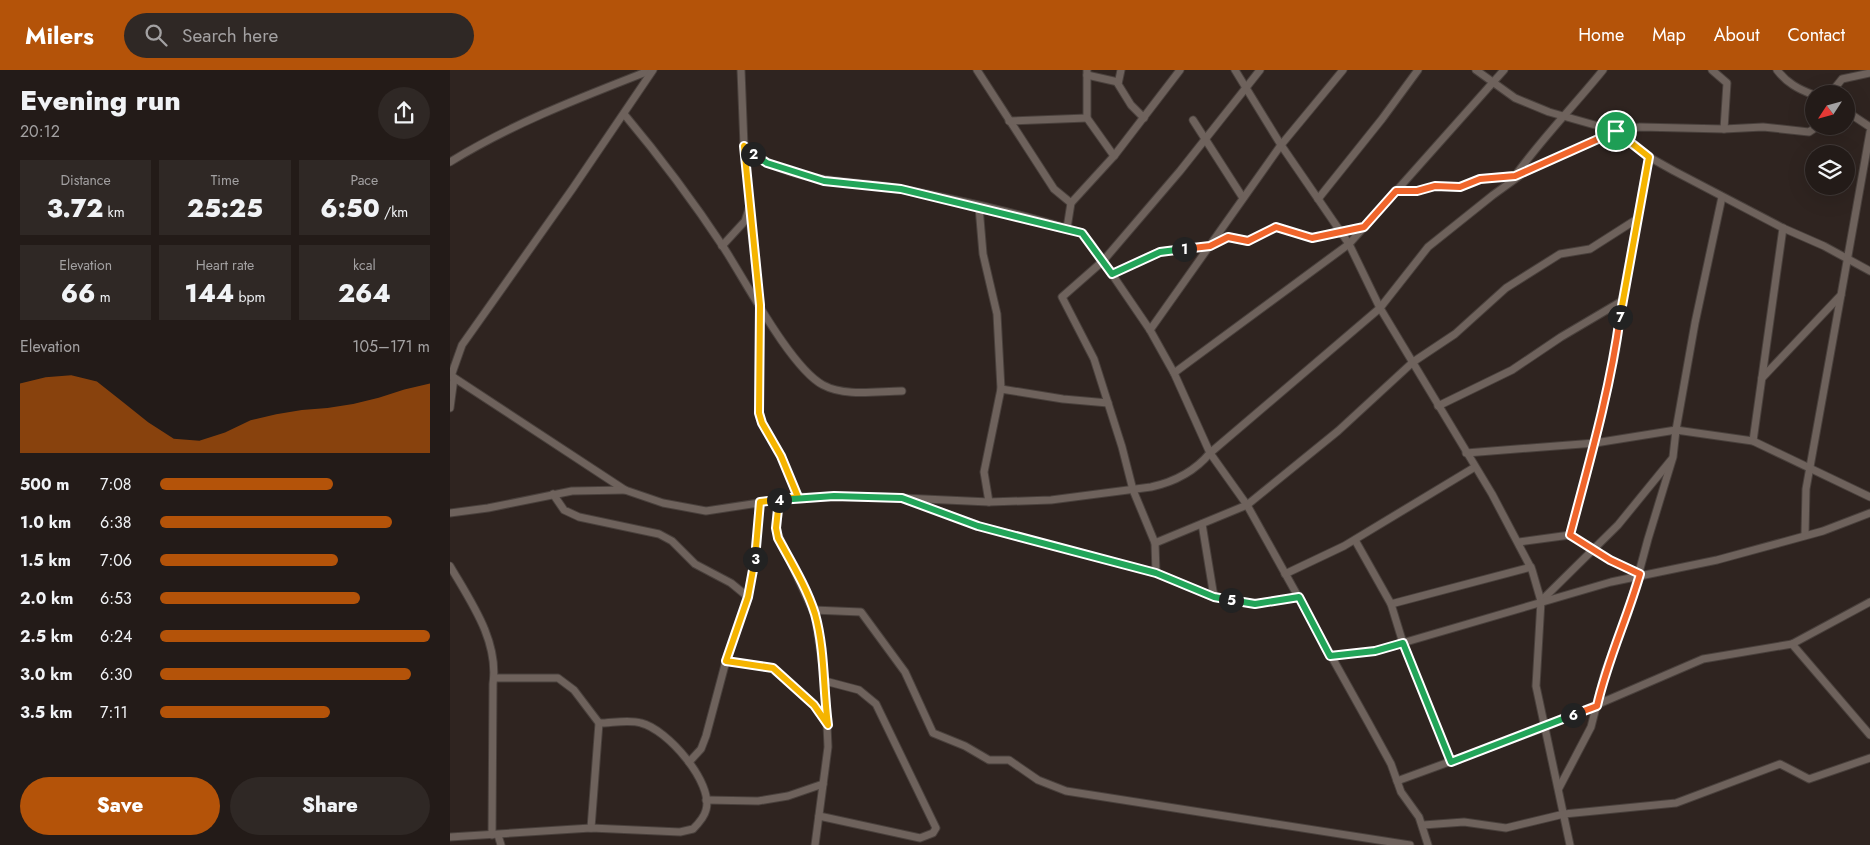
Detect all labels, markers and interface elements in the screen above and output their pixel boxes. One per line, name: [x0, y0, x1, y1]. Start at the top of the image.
search box: [124, 13, 474, 58]
text: Milers: [25, 18, 94, 53]
icon: search: [142, 21, 170, 49]
text: Search here: [182, 22, 278, 49]
text: Home: [1578, 22, 1624, 48]
text: Map: [1652, 22, 1686, 48]
text: About: [1714, 22, 1759, 48]
text: Contact: [1787, 22, 1845, 48]
text: Evening run: [20, 80, 181, 121]
north arrow: [1805, 85, 1855, 135]
map controls: [1805, 85, 1855, 195]
button: share: [378, 87, 430, 139]
pin: [1595, 110, 1637, 152]
icon: arrive: [1602, 117, 1630, 145]
text: 20:12: [20, 120, 60, 143]
pin: 2: [740, 142, 766, 166]
text: 2: [749, 144, 758, 164]
button: layers: [1805, 145, 1855, 195]
text: Distance: [61, 170, 111, 190]
text: Time: [211, 170, 239, 190]
text: Pace: [350, 170, 378, 190]
text: 3.72: [47, 190, 103, 226]
text: 25:25: [187, 190, 263, 226]
text: 6:50: [320, 190, 380, 226]
text: km: [103, 202, 125, 222]
text: /km: [380, 202, 408, 222]
pin: 1: [1172, 236, 1196, 262]
text: 1: [1181, 239, 1188, 259]
text: Elevation: [59, 255, 112, 275]
text: Heart rate: [196, 255, 254, 275]
text: kcal: [353, 255, 376, 275]
text: 66: [61, 275, 96, 311]
text: 144: [185, 275, 234, 311]
text: 264: [338, 275, 391, 311]
text: m: [96, 287, 111, 307]
text: bpm: [234, 287, 265, 307]
pin: 7: [1608, 304, 1632, 330]
text: 7: [1616, 307, 1625, 327]
text: Elevation: [20, 335, 80, 358]
text: 105–171 m: [352, 335, 430, 358]
text: 500 m: [20, 473, 69, 496]
text: 7:08: [100, 473, 132, 496]
pin: 4: [766, 488, 792, 512]
text: 4: [775, 490, 784, 510]
text: 1.0 km: [20, 511, 71, 534]
text: 6:38: [100, 511, 132, 534]
pin: 3: [742, 546, 768, 572]
text: 1.5 km: [20, 549, 71, 572]
text: 7:06: [100, 549, 132, 572]
text: 3: [751, 549, 760, 569]
text: 2.0 km: [20, 587, 73, 610]
text: 6:53: [100, 587, 132, 610]
pin: 5: [1218, 588, 1244, 612]
text: 5: [1227, 590, 1236, 610]
text: 2.5 km: [20, 625, 73, 648]
text: 6:24: [100, 625, 132, 648]
text: 3.0 km: [20, 663, 73, 686]
text: 6:30: [100, 663, 132, 686]
text: 3.5 km: [20, 701, 72, 724]
text: 7:11: [100, 701, 128, 724]
pin: 6: [1560, 702, 1586, 728]
text: 6: [1569, 705, 1578, 725]
button: Save: [20, 777, 220, 835]
button: Share: [230, 777, 430, 835]

